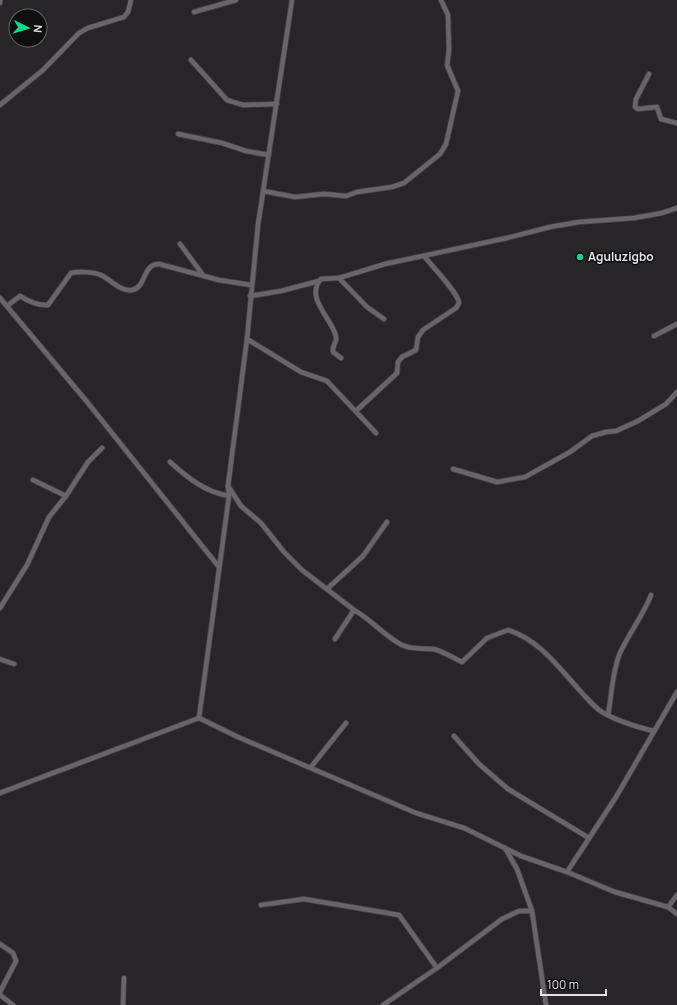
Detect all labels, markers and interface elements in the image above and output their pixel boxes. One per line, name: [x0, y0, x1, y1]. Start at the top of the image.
north arrow: [8, 8, 48, 48]
text: N: [31, 24, 46, 34]
place label: Aguluzigbo: [588, 248, 654, 265]
marker: Aguluzigbo: [575, 252, 585, 262]
scale bar: [541, 971, 606, 997]
text: 100 m: [547, 976, 579, 993]

